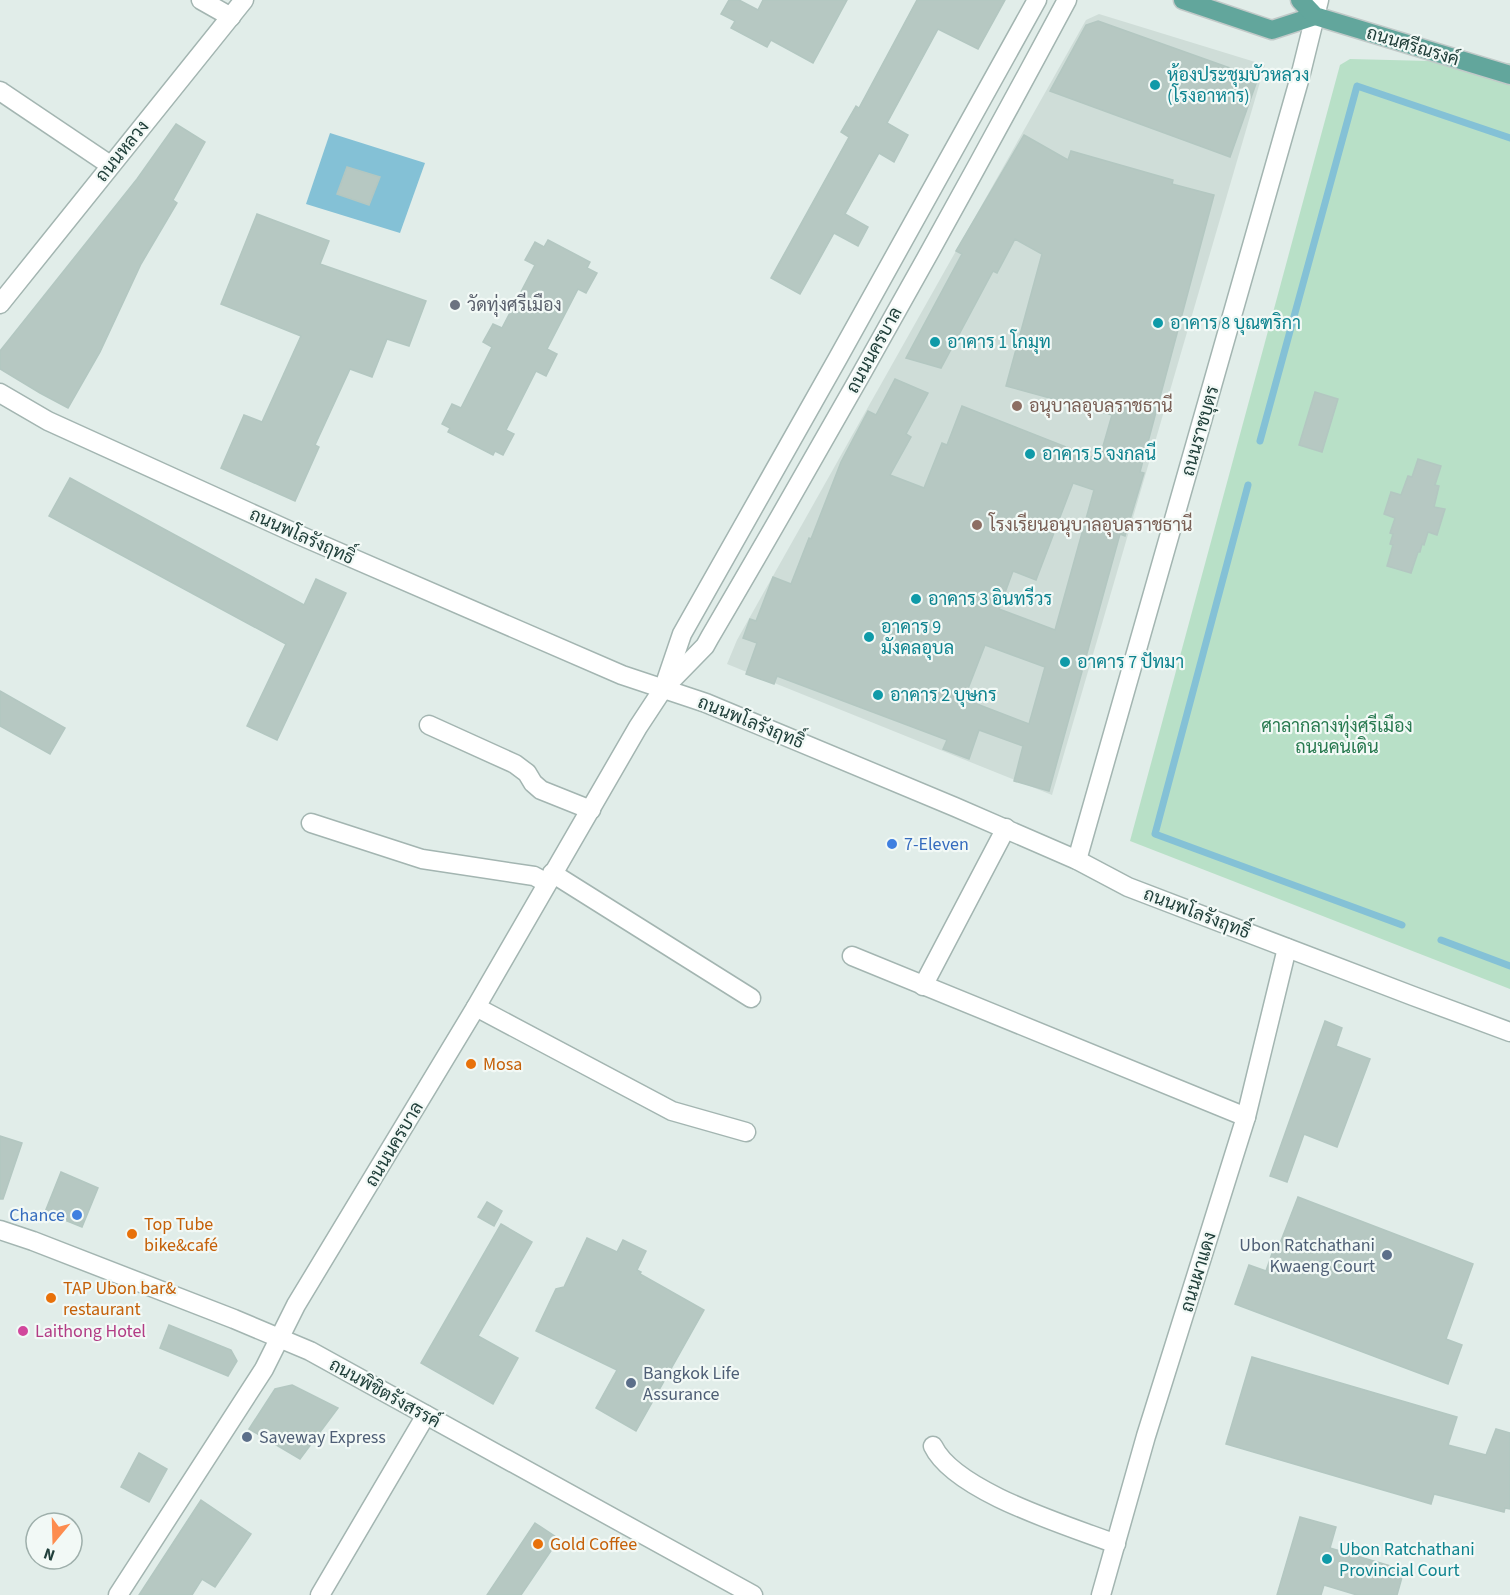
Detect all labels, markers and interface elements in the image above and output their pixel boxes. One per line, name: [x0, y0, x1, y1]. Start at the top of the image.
street label: ถนนศรีณรงค์: [1363, 20, 1463, 72]
place label: ห้องประชุมบัวหลวง (โรงอาหาร): [1167, 63, 1309, 109]
marker: ห้องประชุมบัวหลวง (โรงอาหาร): [1148, 78, 1162, 92]
street label: ถนนหลวง: [90, 115, 155, 187]
place label: วัดทุ่งศรีเมือง: [467, 292, 562, 318]
marker: วัดทุ่งศรีเมือง: [448, 298, 462, 312]
street label: ถนนนครบาล: [840, 303, 908, 398]
place label: อาคาร 8 บุณฑริกา: [1170, 311, 1301, 336]
marker: อาคาร 8 บุณฑริกา: [1151, 316, 1165, 330]
place label: อาคาร 1 โกมุท: [947, 329, 1051, 355]
marker: อาคาร 1 โกมุท: [928, 335, 942, 349]
street label: ถนนราชบุตร: [1176, 383, 1225, 479]
place label: อนุบาลอุบลราชธานี: [1029, 393, 1173, 419]
marker: อนุบาลอุบลราชธานี: [1010, 399, 1024, 413]
place label: อาคาร 5 จงกลนี: [1042, 441, 1156, 467]
marker: อาคาร 5 จงกลนี: [1023, 447, 1037, 461]
street label: ถนนพโลรังฤทธิ์: [245, 498, 360, 571]
place label: โรงเรียนอนุบาลอุบลราชธานี: [988, 512, 1193, 538]
marker: โรงเรียนอนุบาลอุบลราชธานี: [970, 518, 984, 532]
place label: อาคาร 3 อินทรีวร: [928, 586, 1053, 612]
marker: อาคาร 3 อินทรีวร: [909, 592, 923, 606]
place label: อาคาร 9 มังคลอุบล: [881, 615, 954, 661]
marker: อาคาร 9 มังคลอุบล: [862, 630, 876, 644]
place label: อาคาร 7 ปัทมา: [1077, 650, 1184, 675]
marker: อาคาร 7 ปัทมา: [1058, 655, 1072, 669]
place label: อาคาร 2 บุษกร: [890, 683, 997, 708]
street label: ถนนพโลรังฤทธิ์: [694, 686, 809, 755]
marker: อาคาร 2 บุษกร: [871, 688, 885, 702]
park label: ศาลากลางทุ่งศรีเมือง ถนนคนเดิน: [1261, 713, 1413, 760]
place label: 7-Eleven: [904, 832, 969, 857]
marker: 7-Eleven: [885, 837, 899, 851]
street label: ถนนพโลรังฤทธิ์: [1140, 878, 1256, 945]
place label: Mosa: [483, 1052, 522, 1077]
marker: Mosa: [464, 1057, 478, 1071]
street label: ถนนนครบาล: [359, 1097, 430, 1191]
place label: Chance: [9, 1203, 65, 1228]
marker: Chance: [70, 1208, 84, 1222]
place label: Top Tube bike&café: [144, 1212, 218, 1258]
marker: Top Tube bike&café: [125, 1227, 139, 1241]
street label: ถนนผาแดง: [1174, 1229, 1223, 1315]
place label: Ubon Ratchathani Kwaeng Court: [1239, 1233, 1375, 1279]
marker: Ubon Ratchathani Kwaeng Court: [1380, 1248, 1394, 1262]
place label: TAP Ubon bar& restaurant: [63, 1276, 176, 1322]
marker: TAP Ubon bar& restaurant: [44, 1291, 58, 1305]
place label: Laithong Hotel: [35, 1319, 146, 1344]
marker: Laithong Hotel: [16, 1324, 30, 1338]
street label: ถนนพิชิตรังสรรค์: [325, 1352, 445, 1434]
place label: Bangkok Life Assurance: [643, 1361, 740, 1407]
marker: Bangkok Life Assurance: [624, 1376, 638, 1390]
place label: Saveway Express: [259, 1425, 386, 1450]
marker: Saveway Express: [240, 1430, 254, 1444]
north arrow: [24, 1511, 84, 1571]
place label: Gold Coffee: [550, 1532, 637, 1557]
marker: Gold Coffee: [531, 1537, 545, 1551]
place label: Ubon Ratchathani Provincial Court: [1339, 1537, 1475, 1583]
text: N: [41, 1542, 58, 1566]
marker: Ubon Ratchathani Provincial Court: [1320, 1552, 1334, 1566]

